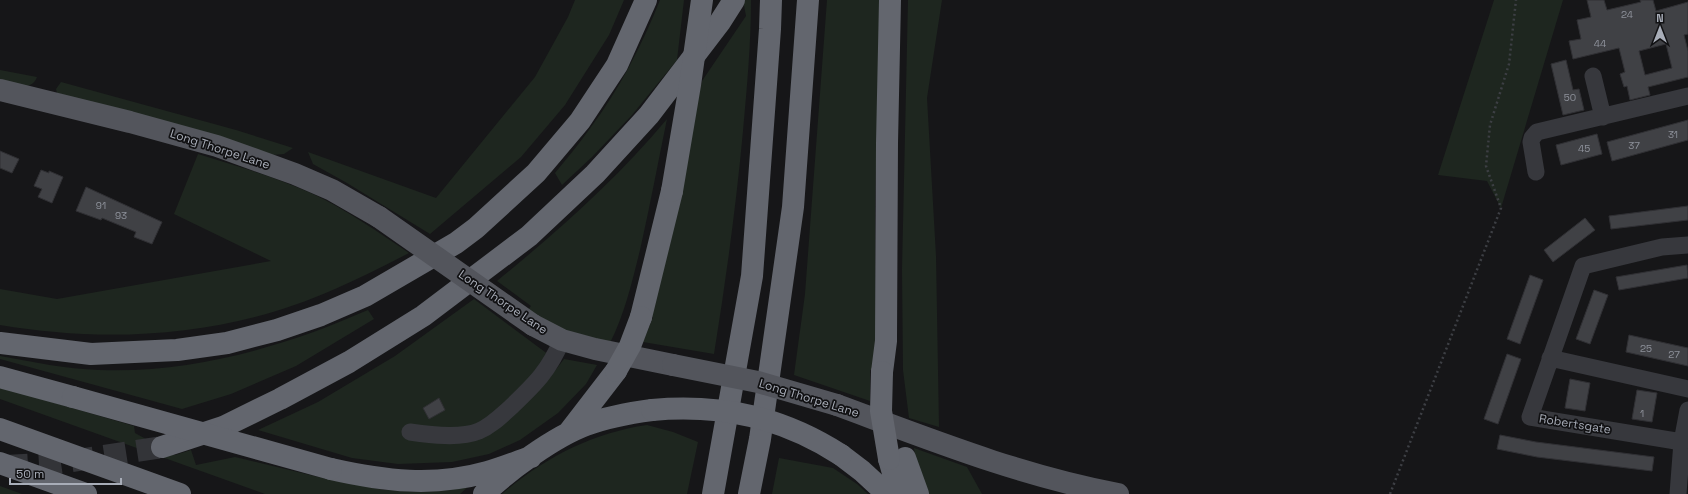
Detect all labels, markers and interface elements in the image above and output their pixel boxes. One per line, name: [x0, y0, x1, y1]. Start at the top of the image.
house number: 24: [1621, 8, 1633, 21]
north arrow: [1640, 8, 1680, 48]
text: N: [1656, 11, 1664, 25]
house number: 44: [1594, 37, 1606, 50]
house number: 50: [1564, 91, 1576, 104]
street label: Long Thorpe Lane: [168, 125, 272, 173]
house number: 31: [1668, 128, 1678, 141]
house number: 37: [1628, 139, 1640, 152]
house number: 45: [1578, 142, 1590, 155]
house number: 91: [96, 199, 106, 212]
house number: 93: [115, 209, 127, 222]
street label: Long Thorpe Lane: [455, 266, 551, 338]
house number: 25: [1640, 342, 1652, 355]
house number: 27: [1668, 348, 1680, 361]
street label: Long Thorpe Lane: [757, 375, 861, 421]
house number: 1: [1640, 407, 1644, 420]
street label: Robertsgate: [1538, 410, 1612, 438]
scale bar: [10, 460, 121, 486]
text: 50 m: [16, 466, 44, 482]

